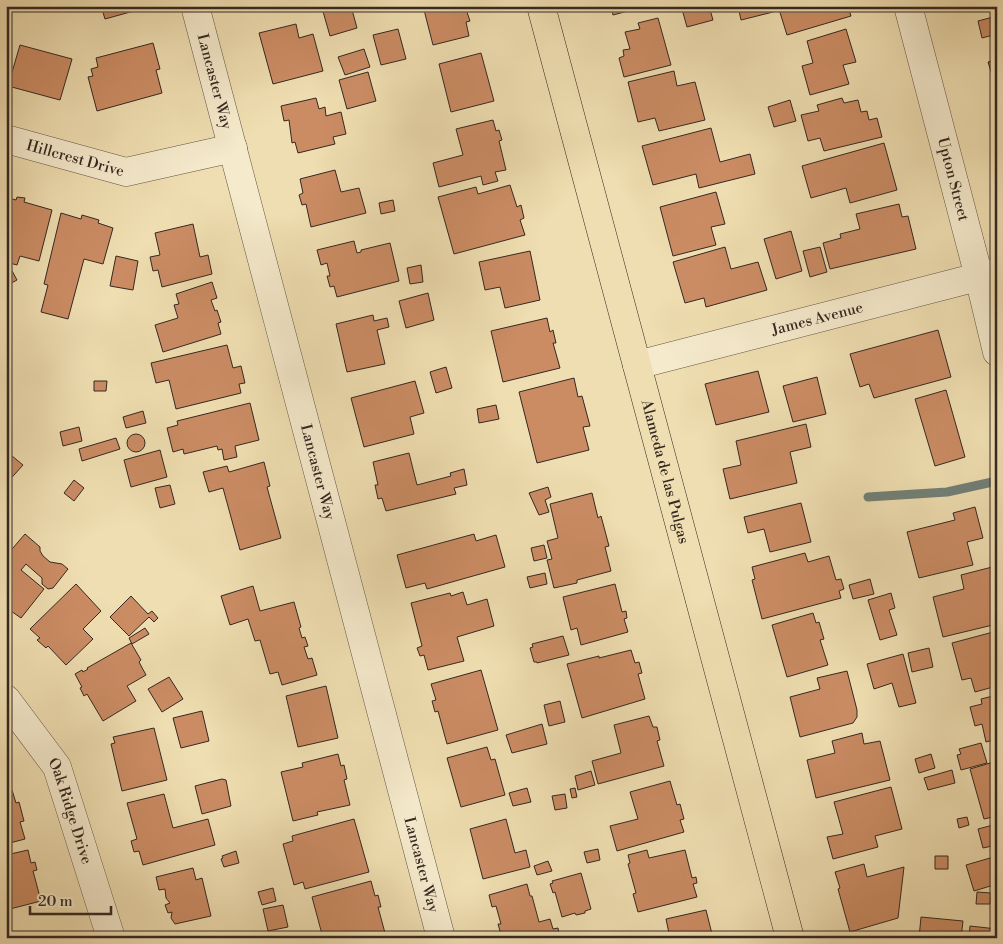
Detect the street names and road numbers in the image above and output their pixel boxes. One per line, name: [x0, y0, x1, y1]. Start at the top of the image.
street label: Lancaster Way: [193, 32, 237, 132]
street label: Upton Street: [933, 135, 974, 224]
street label: Hillcrest Drive: [24, 136, 126, 181]
street label: James Avenue: [768, 298, 865, 340]
street label: Alameda de las Pulgas: [637, 396, 694, 546]
street label: Lancaster Way: [296, 422, 340, 523]
street label: Oak Ridge Drive: [44, 754, 97, 866]
street label: Lancaster Way: [400, 815, 444, 915]

